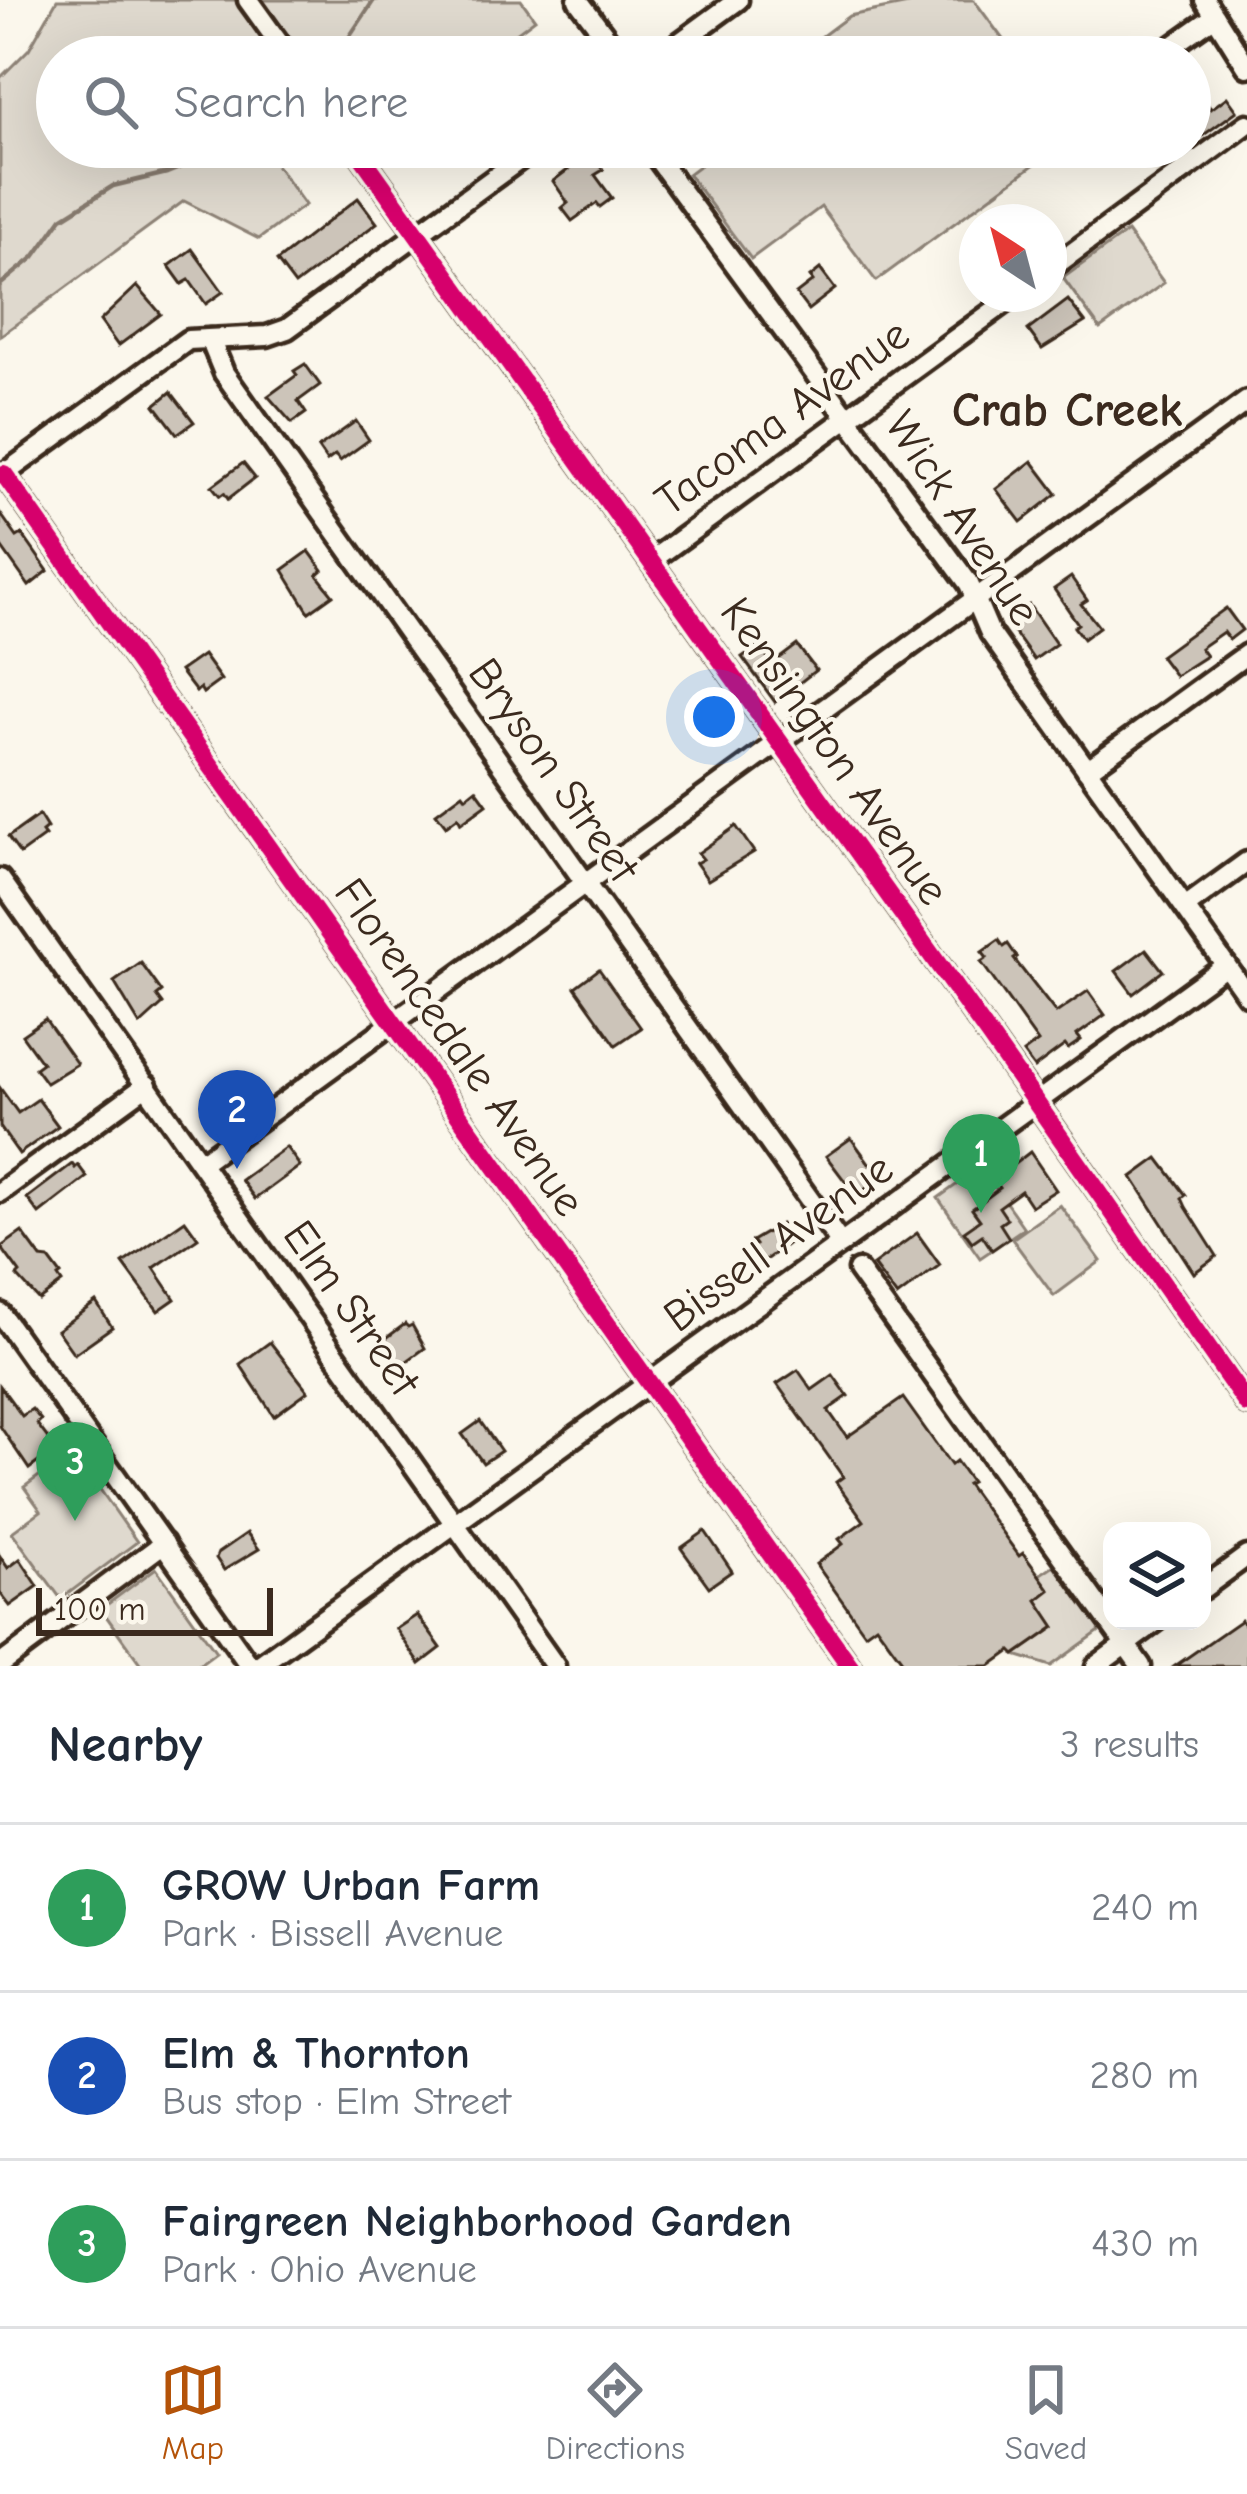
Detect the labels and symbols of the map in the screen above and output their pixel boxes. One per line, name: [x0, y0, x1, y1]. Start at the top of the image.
north arrow: [959, 204, 1067, 312]
street label: Tacoma Avenue: [645, 308, 919, 526]
district label: Crab Creek: [952, 383, 1182, 438]
street label: Wick Avenue: [875, 401, 1051, 635]
street label: Kensington Avenue: [710, 588, 960, 914]
street label: Bryson Street: [458, 648, 651, 893]
your location: [684, 687, 744, 747]
street label: Florencedale Avenue: [324, 868, 596, 1226]
pin: 2: [198, 1070, 276, 1169]
pin: 1: [942, 1114, 1020, 1213]
street label: Bissell Avenue: [654, 1142, 902, 1342]
street label: Elm Street: [273, 1210, 432, 1407]
pin: 3: [36, 1422, 114, 1521]
scale bar: [36, 1582, 273, 1635]

